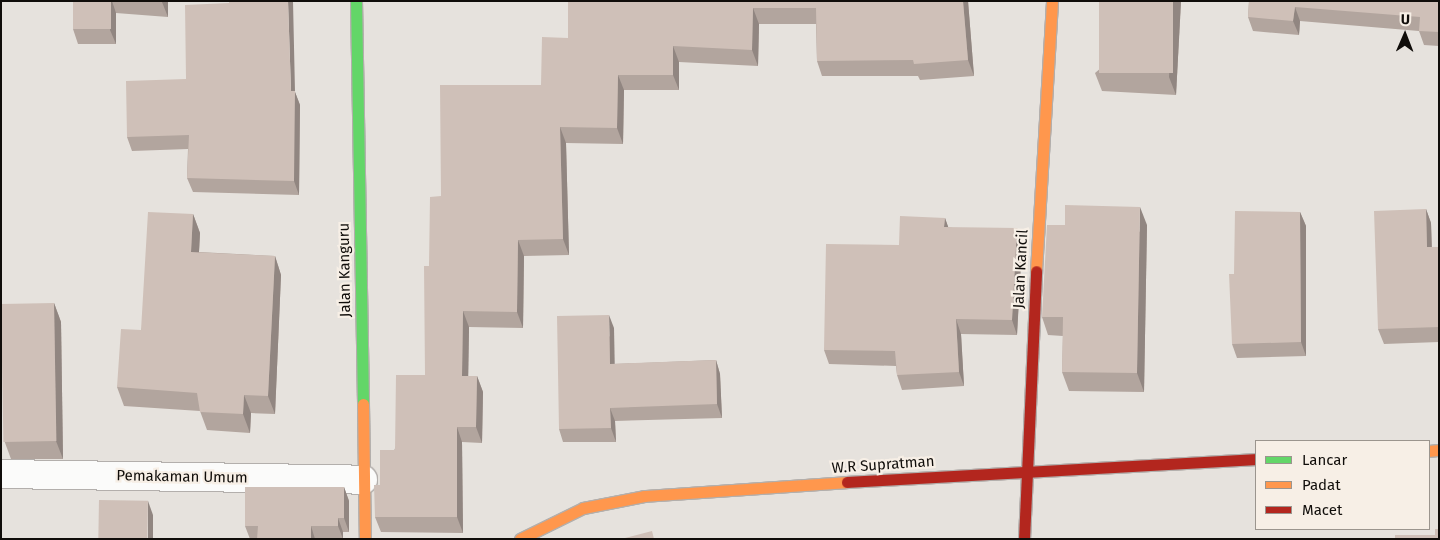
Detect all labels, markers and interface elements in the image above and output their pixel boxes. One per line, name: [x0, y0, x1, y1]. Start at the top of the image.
north arrow: [1380, 10, 1430, 60]
text: U: [1401, 11, 1410, 28]
street label: Jalan Kanguru: [335, 223, 355, 317]
street label: Jalan Kancil: [1010, 229, 1032, 309]
legend: [1255, 440, 1430, 530]
text: Lancar: [1302, 451, 1347, 469]
street label: W.R Supratman: [831, 452, 935, 478]
street label: Pemakaman Umum: [116, 467, 248, 487]
text: Padat: [1302, 476, 1341, 494]
text: Macet: [1302, 501, 1342, 519]

